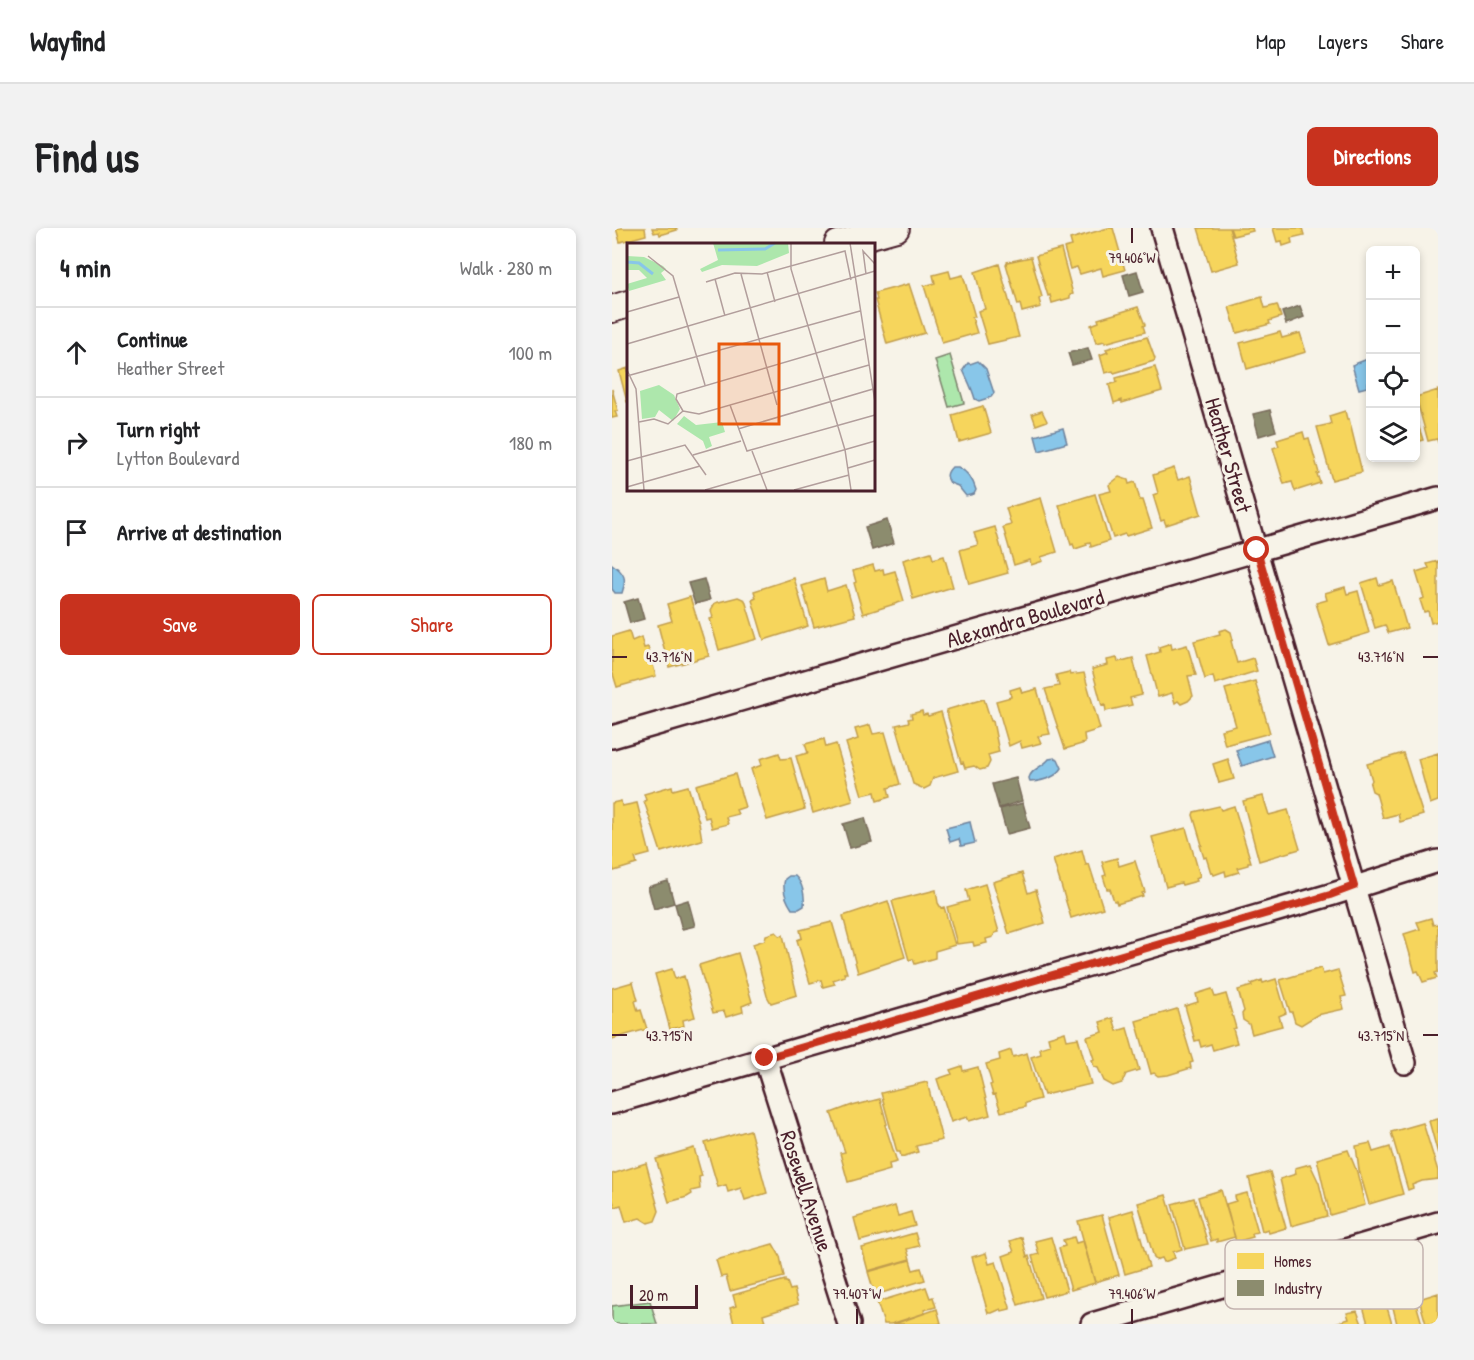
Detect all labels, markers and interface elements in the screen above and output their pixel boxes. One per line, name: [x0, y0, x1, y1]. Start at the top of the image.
text: Wayfind: [30, 22, 105, 60]
text: Map: [1256, 27, 1285, 56]
text: Layers: [1318, 27, 1368, 56]
text: Share: [1401, 27, 1444, 56]
button: Directions: [1307, 127, 1438, 186]
text: Find us: [36, 128, 139, 185]
inset map: [627, 243, 874, 490]
map controls: [1366, 246, 1420, 462]
button: +: [1366, 246, 1420, 300]
text: 79.406°W: [1108, 247, 1156, 268]
text: 4 min: [60, 250, 111, 285]
text: Walk · 280 m: [460, 254, 552, 281]
button: −: [1366, 300, 1420, 354]
text: Continue: [117, 324, 188, 354]
icon: ahead: [60, 336, 93, 369]
text: 100 m: [509, 339, 552, 366]
text: Heather Street: [117, 354, 224, 381]
button: locate: [1366, 354, 1420, 408]
street label: Heather Street: [1198, 394, 1260, 516]
button: layers: [1366, 408, 1420, 462]
text: Turn right: [117, 414, 200, 444]
icon: right: [60, 426, 93, 459]
text: 180 m: [509, 429, 552, 456]
text: Lytton Boulevard: [117, 444, 239, 471]
icon: arrive: [60, 516, 93, 549]
text: Arrive at destination: [117, 517, 282, 547]
route start: [1243, 536, 1269, 562]
street label: Alexandra Boulevard: [943, 581, 1108, 655]
button: Save: [60, 594, 300, 655]
button: Share: [312, 594, 552, 655]
text: 43.716°N: [646, 646, 692, 667]
text: 43.716°N: [1358, 646, 1404, 667]
text: 43.715°N: [646, 1025, 692, 1046]
text: 43.715°N: [1358, 1025, 1404, 1046]
route end: [751, 1044, 777, 1070]
street label: Rosewell Avenue: [773, 1127, 841, 1255]
legend: [1225, 1240, 1423, 1309]
text: Homes: [1274, 1250, 1311, 1272]
text: Industry: [1274, 1277, 1322, 1299]
scale bar: [630, 1282, 698, 1310]
text: 79.407°W: [833, 1283, 882, 1304]
text: 79.406°W: [1108, 1283, 1156, 1304]
text: 20 m: [639, 1284, 668, 1306]

